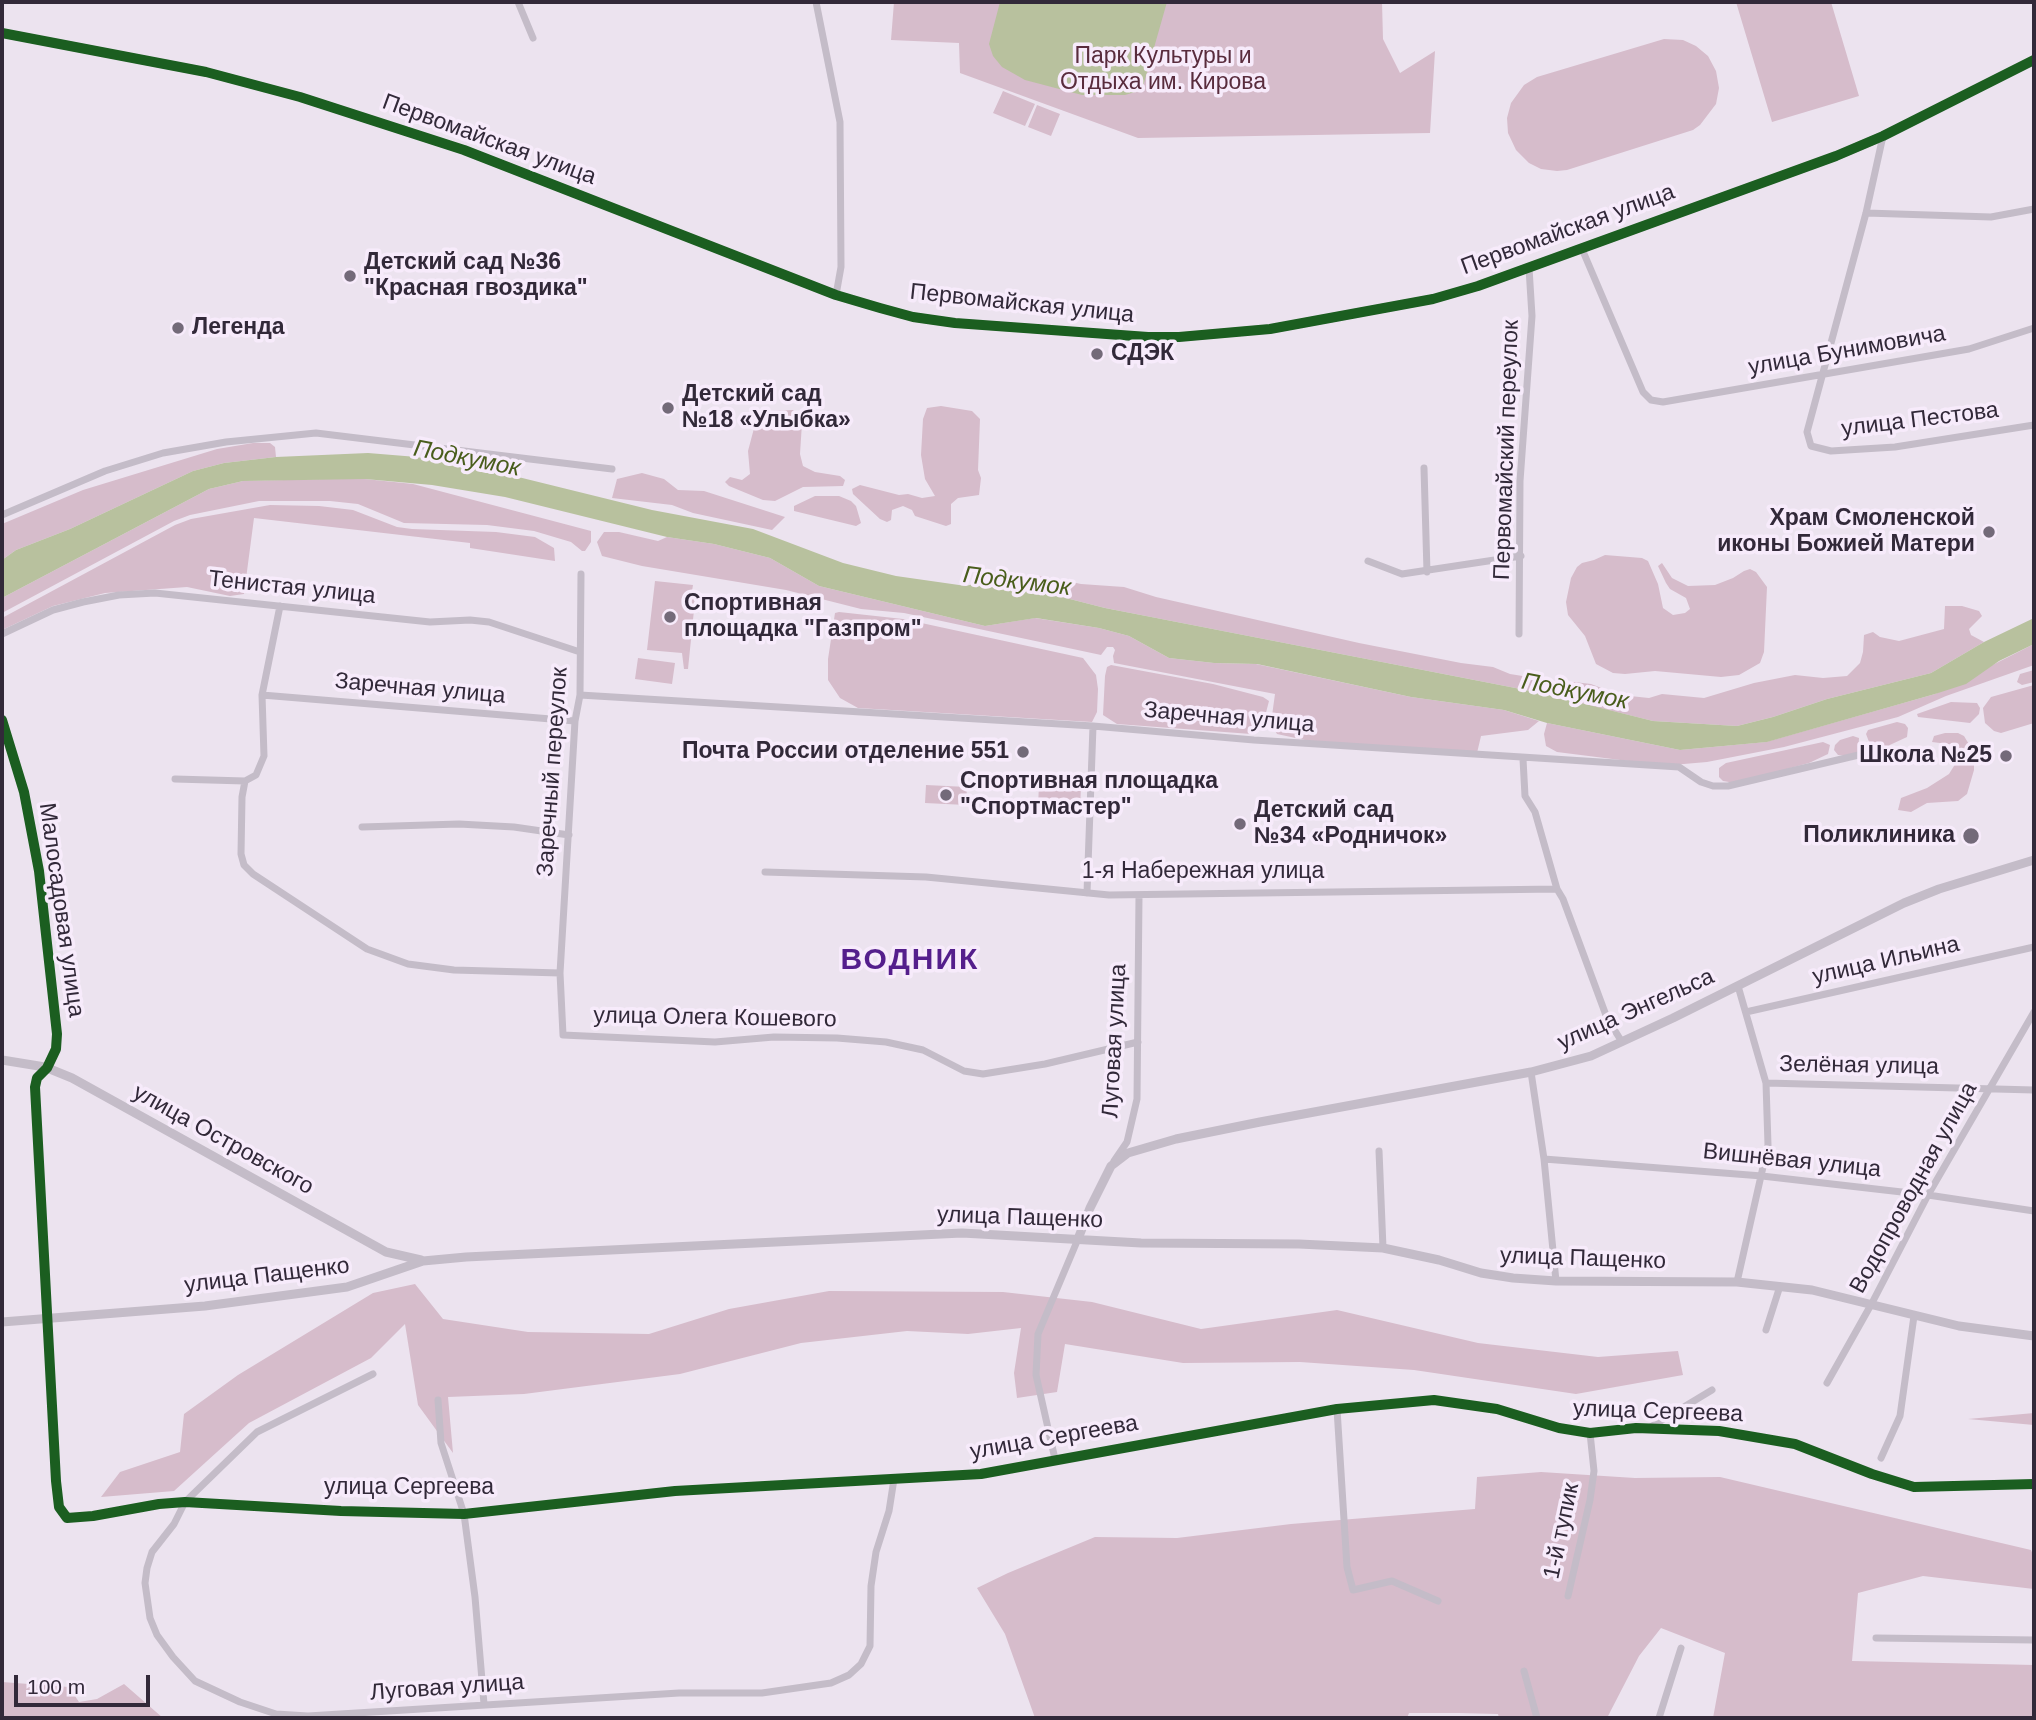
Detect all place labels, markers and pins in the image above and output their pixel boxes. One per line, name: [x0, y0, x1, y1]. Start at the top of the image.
place label: Детский сад №36 "Красная гвоздика": [364, 249, 588, 303]
marker: Детский сад №36 "Красная гвоздика": [342, 268, 358, 284]
place label: Легенда: [192, 314, 285, 342]
marker: Легенда: [170, 320, 186, 336]
place label: СДЭК: [1111, 340, 1174, 368]
marker: СДЭК: [1089, 346, 1105, 362]
place label: Детский сад №18 «Улыбка»: [682, 381, 851, 435]
marker: Детский сад №18 «Улыбка»: [660, 400, 676, 416]
place label: Храм Смоленской иконы Божией Матери: [1717, 505, 1975, 559]
marker: Храм Смоленской иконы Божией Матери: [1981, 524, 1997, 540]
place label: Спортивная площадка "Газпром": [684, 590, 922, 644]
marker: Спортивная площадка "Газпром": [662, 609, 678, 625]
place label: Почта России отделение 551: [682, 738, 1009, 766]
place label: Школа №25: [1859, 742, 1992, 770]
marker: Почта России отделение 551: [1015, 744, 1031, 760]
marker: Школа №25: [1998, 748, 2014, 764]
place label: Спортивная площадка "Спортмастер": [960, 768, 1218, 822]
marker: Спортивная площадка "Спортмастер": [938, 787, 954, 803]
place label: Детский сад №34 «Родничок»: [1254, 797, 1447, 851]
marker: Детский сад №34 «Родничок»: [1232, 816, 1248, 832]
place label: Поликлиника: [1803, 822, 1955, 850]
marker: Поликлиника: [1961, 826, 1981, 846]

